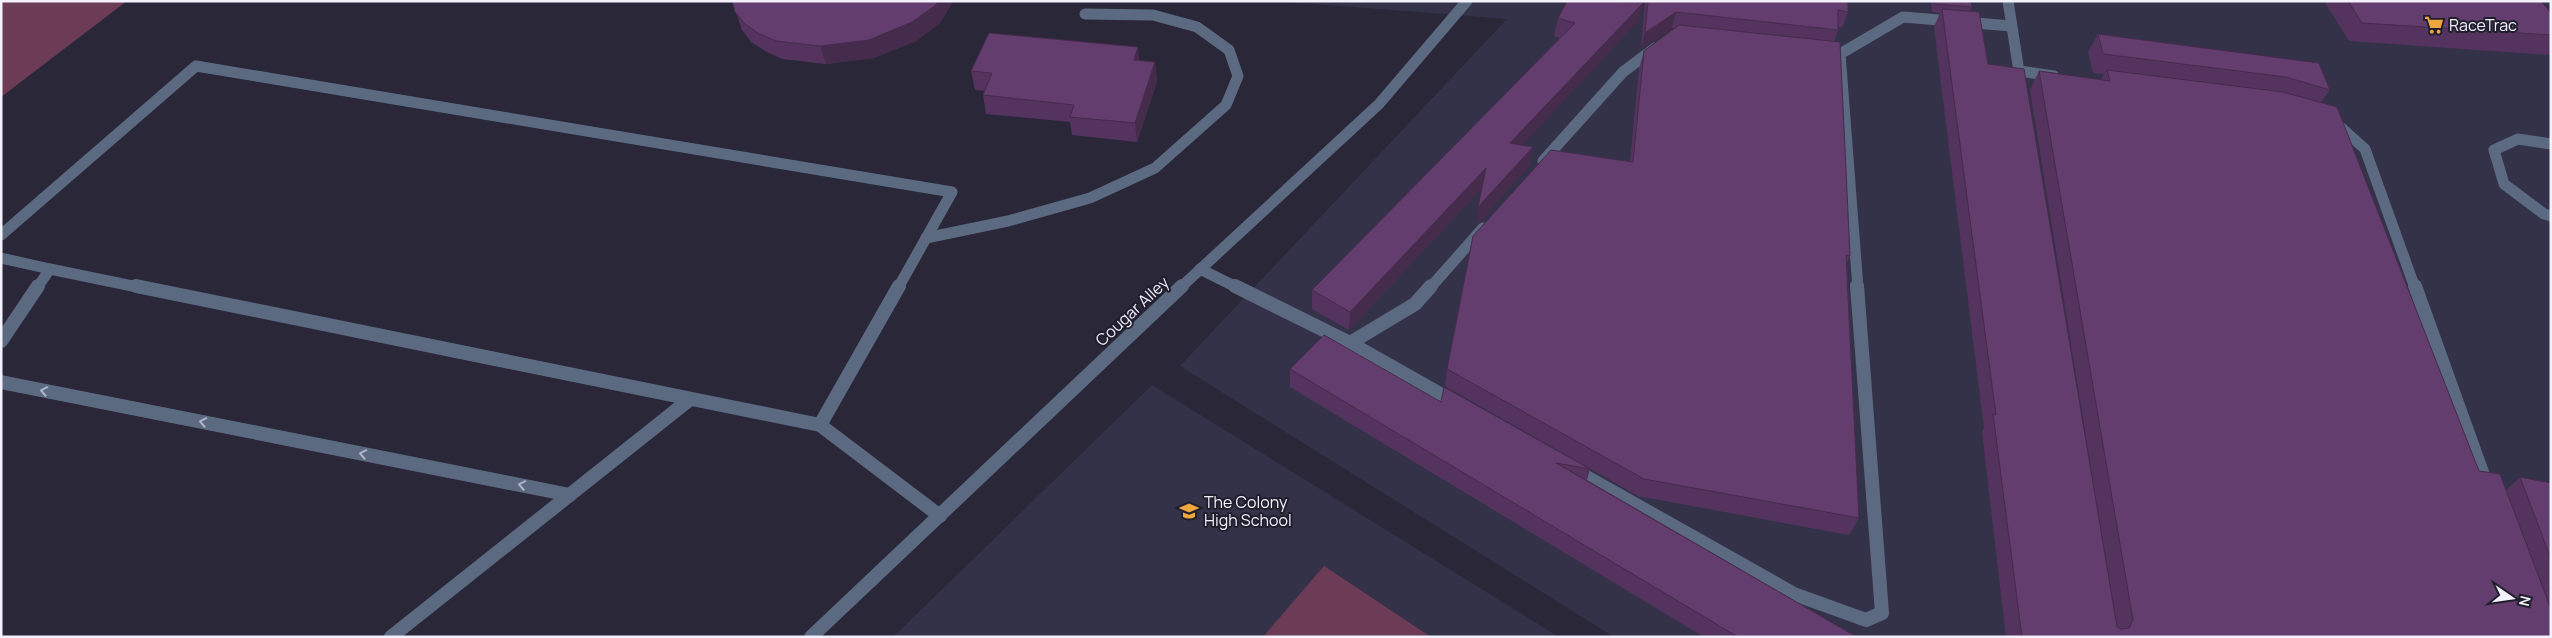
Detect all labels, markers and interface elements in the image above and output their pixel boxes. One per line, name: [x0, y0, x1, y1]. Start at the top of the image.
supermarket icon: RaceTrac: [2423, 14, 2445, 36]
place label: RaceTrac: [2449, 14, 2517, 36]
street label: Cougar Alley: [1090, 271, 1174, 351]
one-way arrow: [39, 386, 48, 396]
one-way arrow: [199, 418, 208, 428]
one-way arrow: [358, 449, 367, 460]
one-way arrow: [518, 481, 527, 491]
place label: The Colony High School: [1204, 491, 1292, 531]
school or university icon: The Colony High School: [1178, 500, 1200, 522]
north arrow: [2487, 573, 2537, 623]
text: N: [2515, 594, 2536, 608]

